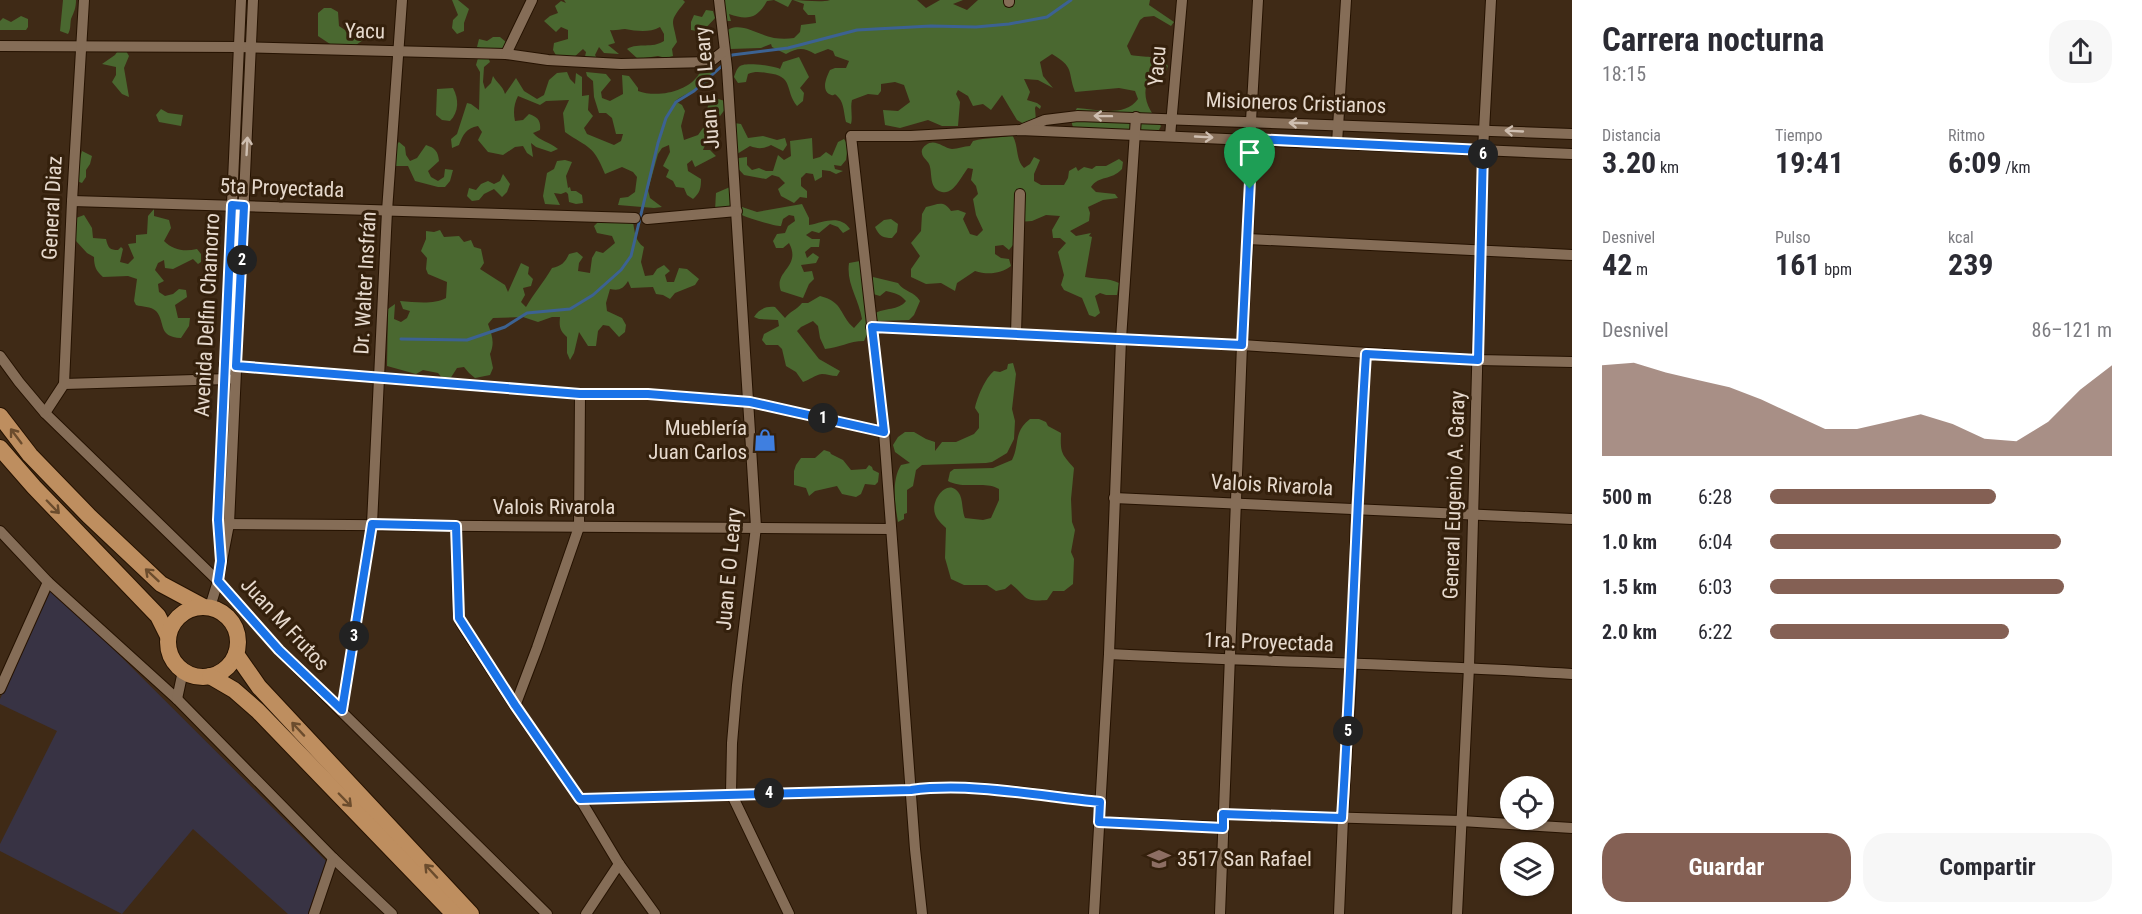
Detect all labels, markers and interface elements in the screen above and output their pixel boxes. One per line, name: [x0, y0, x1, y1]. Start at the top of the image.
street label: Yacu: [345, 19, 385, 43]
text: Carrera nocturna: [1602, 20, 1824, 59]
button: share: [2049, 20, 2112, 83]
street label: Juan E O Leary: [690, 25, 724, 150]
street label: Yacu: [1143, 45, 1171, 87]
text: 18:15: [1602, 62, 1646, 86]
street label: Misioneros Cristianos: [1205, 88, 1387, 118]
one-way arrow: [1093, 110, 1113, 122]
one-way arrow: [1288, 118, 1308, 129]
one-way arrow: [1504, 125, 1524, 136]
text: Distancia: [1602, 126, 1661, 145]
text: Tiempo: [1775, 126, 1822, 145]
text: Ritmo: [1948, 126, 1985, 145]
pin: [1224, 127, 1275, 189]
one-way arrow: [1194, 132, 1214, 143]
icon: arrive: [1233, 136, 1266, 169]
one-way arrow: [241, 137, 252, 157]
pin: 6: [1468, 139, 1498, 169]
text: 6: [1479, 144, 1487, 163]
text: 3.20: [1602, 145, 1656, 180]
text: 19:41: [1775, 145, 1844, 180]
text: 6:09: [1948, 145, 2002, 180]
street label: General Diaz: [37, 155, 67, 261]
text: km: [1656, 158, 1679, 177]
text: /km: [2002, 158, 2031, 177]
street label: 5ta Proyectada: [219, 174, 345, 202]
street label: Dr. Walter Insfrán: [349, 211, 381, 355]
street label: Avenida Delfin Chamorro: [190, 212, 224, 418]
text: Desnivel: [1602, 228, 1655, 247]
text: Pulso: [1775, 228, 1811, 247]
text: kcal: [1948, 228, 1974, 247]
pin: 2: [227, 245, 257, 275]
text: 42: [1602, 247, 1632, 282]
text: 161: [1775, 247, 1820, 282]
text: 239: [1948, 247, 1993, 282]
text: 2: [238, 250, 246, 269]
text: m: [1632, 260, 1648, 279]
text: bpm: [1820, 260, 1852, 279]
text: Desnivel: [1602, 318, 1669, 342]
text: 86–121 m: [2032, 318, 2112, 342]
street label: General Eugenio A. Garay: [1438, 390, 1470, 600]
pin: 1: [808, 403, 838, 433]
text: 1: [819, 408, 827, 427]
place label: Mueblería Juan Carlos: [648, 416, 747, 464]
shop icon: Mueblería Juan Carlos: [752, 427, 778, 453]
one-way arrow: [9, 429, 22, 445]
street label: Valois Rivarola: [1210, 470, 1334, 500]
text: 500 m: [1602, 485, 1652, 509]
text: 6:28: [1698, 485, 1732, 509]
street label: Valois Rivarola: [493, 495, 615, 519]
one-way arrow: [46, 500, 61, 515]
street label: Juan E O Leary: [712, 506, 746, 631]
text: 1.0 km: [1602, 530, 1657, 554]
text: 6:04: [1698, 530, 1732, 554]
one-way arrow: [145, 569, 160, 583]
street label: Juan M Frutos: [236, 572, 334, 676]
text: 1.5 km: [1602, 575, 1657, 599]
text: 6:03: [1698, 575, 1732, 599]
text: 2.0 km: [1602, 620, 1657, 644]
text: 6:22: [1698, 620, 1732, 644]
pin: 3: [339, 621, 369, 651]
text: 3: [350, 626, 358, 645]
street label: 1ra. Proyectada: [1204, 628, 1334, 656]
pin: 5: [1333, 716, 1363, 746]
one-way arrow: [291, 721, 305, 736]
text: 5: [1344, 721, 1352, 740]
map controls: [1500, 776, 1554, 896]
button: locate: [1500, 776, 1554, 830]
pin: 4: [754, 778, 784, 808]
text: 4: [765, 783, 773, 802]
one-way arrow: [338, 793, 352, 808]
button: Guardar: [1602, 833, 1851, 902]
button: Compartir: [1863, 833, 2112, 902]
button: layers: [1500, 842, 1554, 896]
school or university icon: 3517 San Rafael: [1146, 846, 1172, 872]
place label: 3517 San Rafael: [1177, 847, 1312, 871]
one-way arrow: [424, 864, 438, 879]

